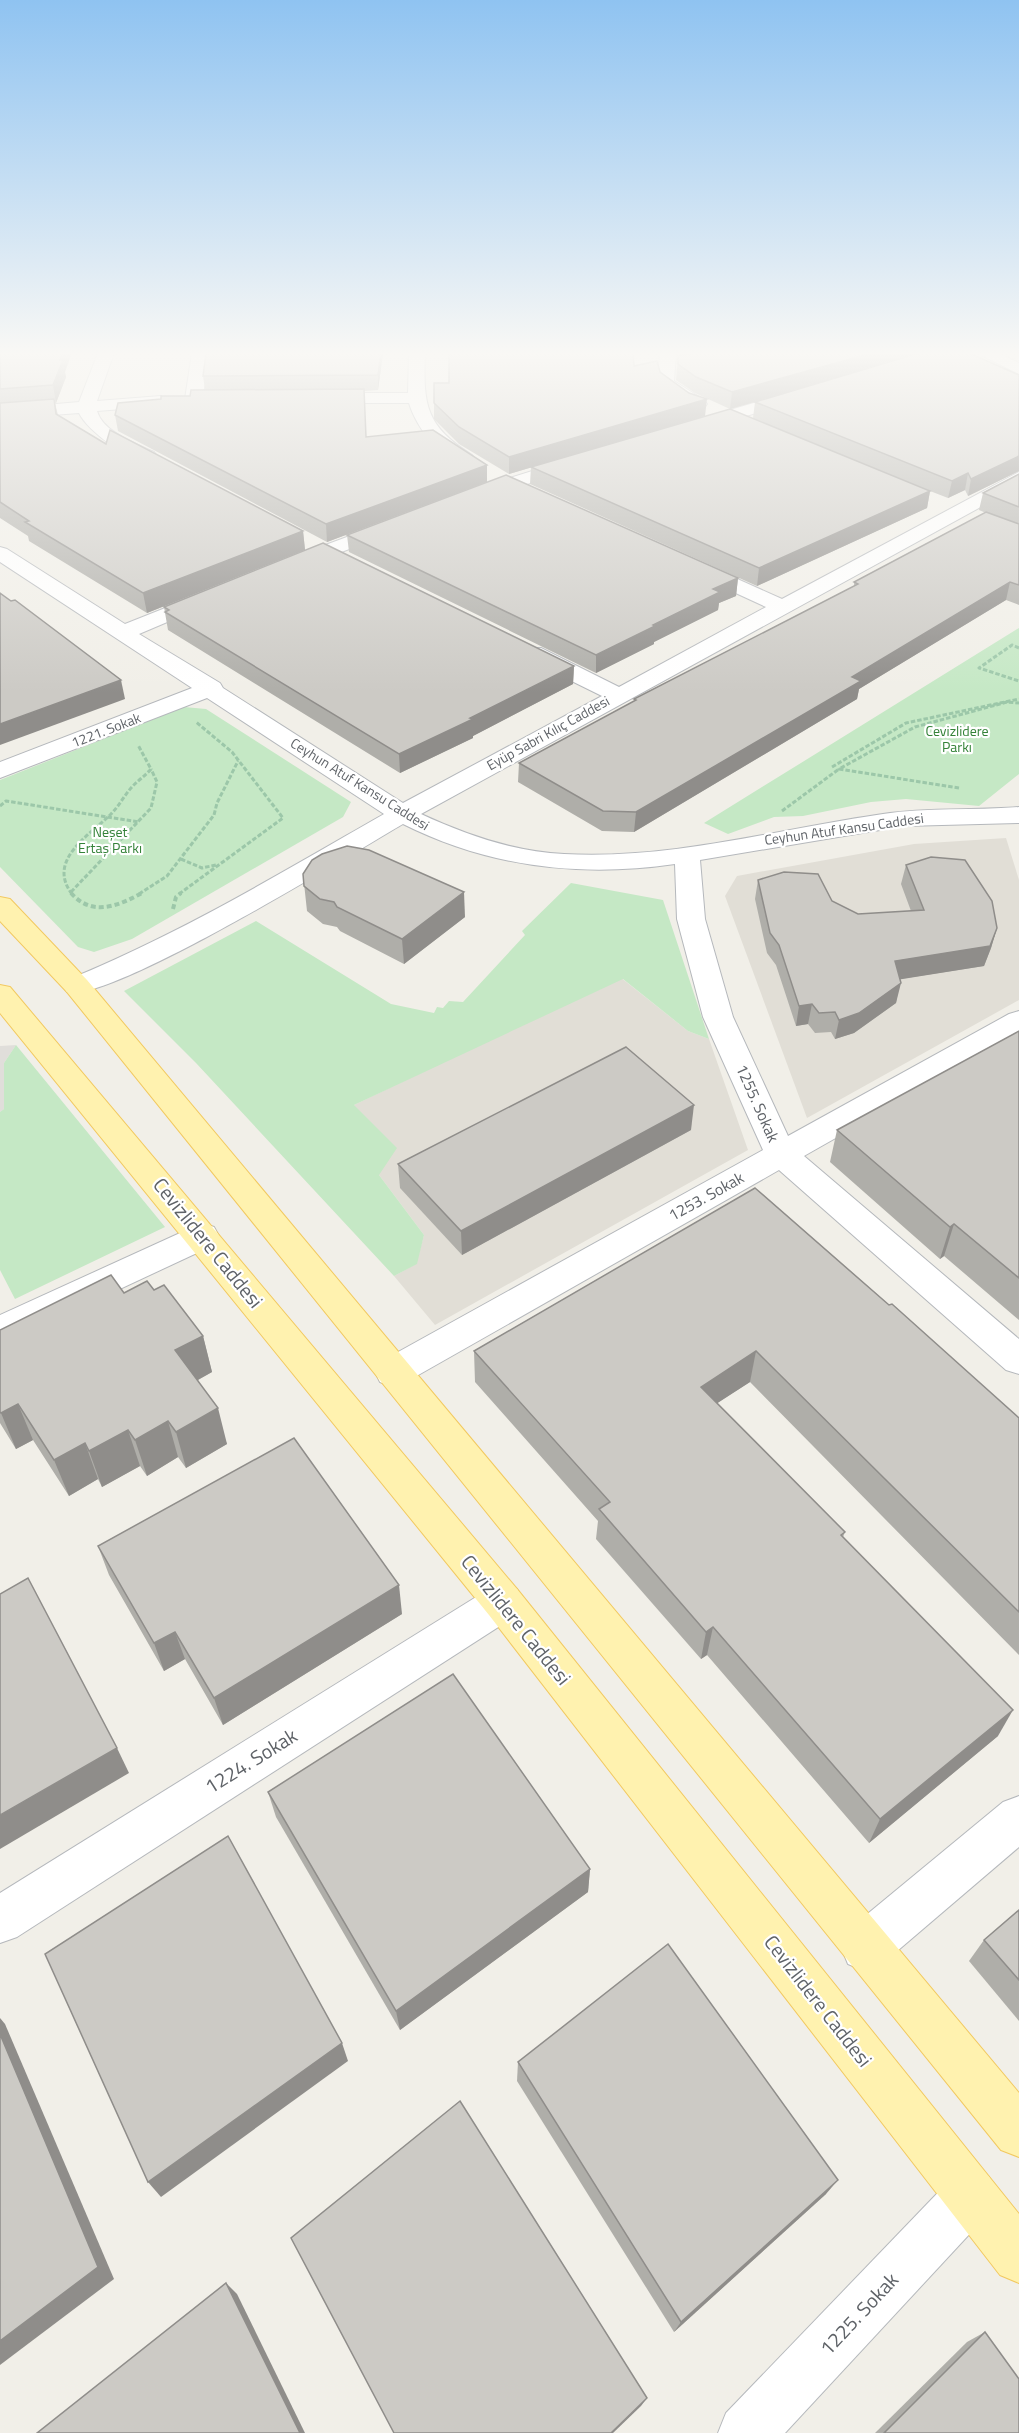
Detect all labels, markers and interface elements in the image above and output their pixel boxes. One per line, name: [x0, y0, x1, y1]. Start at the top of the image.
street label: Eyüp Sabri Kılıç Caddesi: [482, 690, 613, 775]
street label: 1221. Sokak: [68, 707, 144, 752]
park label: Cevizlidere Parkı: [925, 720, 989, 757]
street label: Ceyhun Atuf Kansu Caddesi: [287, 732, 434, 835]
street label: Ceyhun Atuf Kansu Caddesi: [763, 807, 925, 850]
park label: Neşet Ertaş Parkı: [78, 821, 142, 858]
street label: 1255. Sokak: [730, 1060, 786, 1146]
street label: 1253. Sokak: [664, 1165, 749, 1227]
street label: Cevizlidere Caddesi: [146, 1171, 271, 1315]
street label: Cevizlidere Caddesi: [454, 1548, 579, 1692]
street label: 1224. Sokak: [198, 1720, 303, 1801]
street label: Cevizlidere Caddesi: [757, 1928, 880, 2073]
street label: 1225. Sokak: [812, 2265, 906, 2362]

